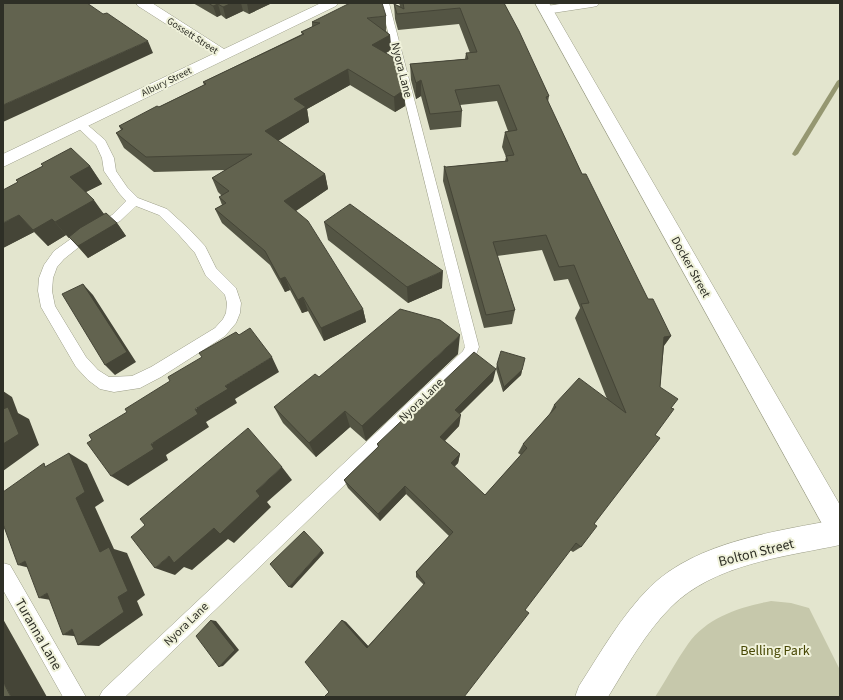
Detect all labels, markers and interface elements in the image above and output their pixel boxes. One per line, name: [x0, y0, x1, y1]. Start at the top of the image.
street label: Gossett Street: [164, 14, 221, 58]
street label: Nyora Lane: [386, 41, 417, 100]
street label: Albury Street: [139, 63, 195, 100]
street label: Docker Street: [667, 234, 714, 301]
street label: Nyora Lane: [395, 375, 448, 426]
street label: Bolton Street: [716, 534, 796, 572]
street label: Turanna Lane: [10, 595, 67, 674]
street label: Nyora Lane: [160, 599, 213, 650]
park label: Belling Park: [740, 641, 810, 661]

